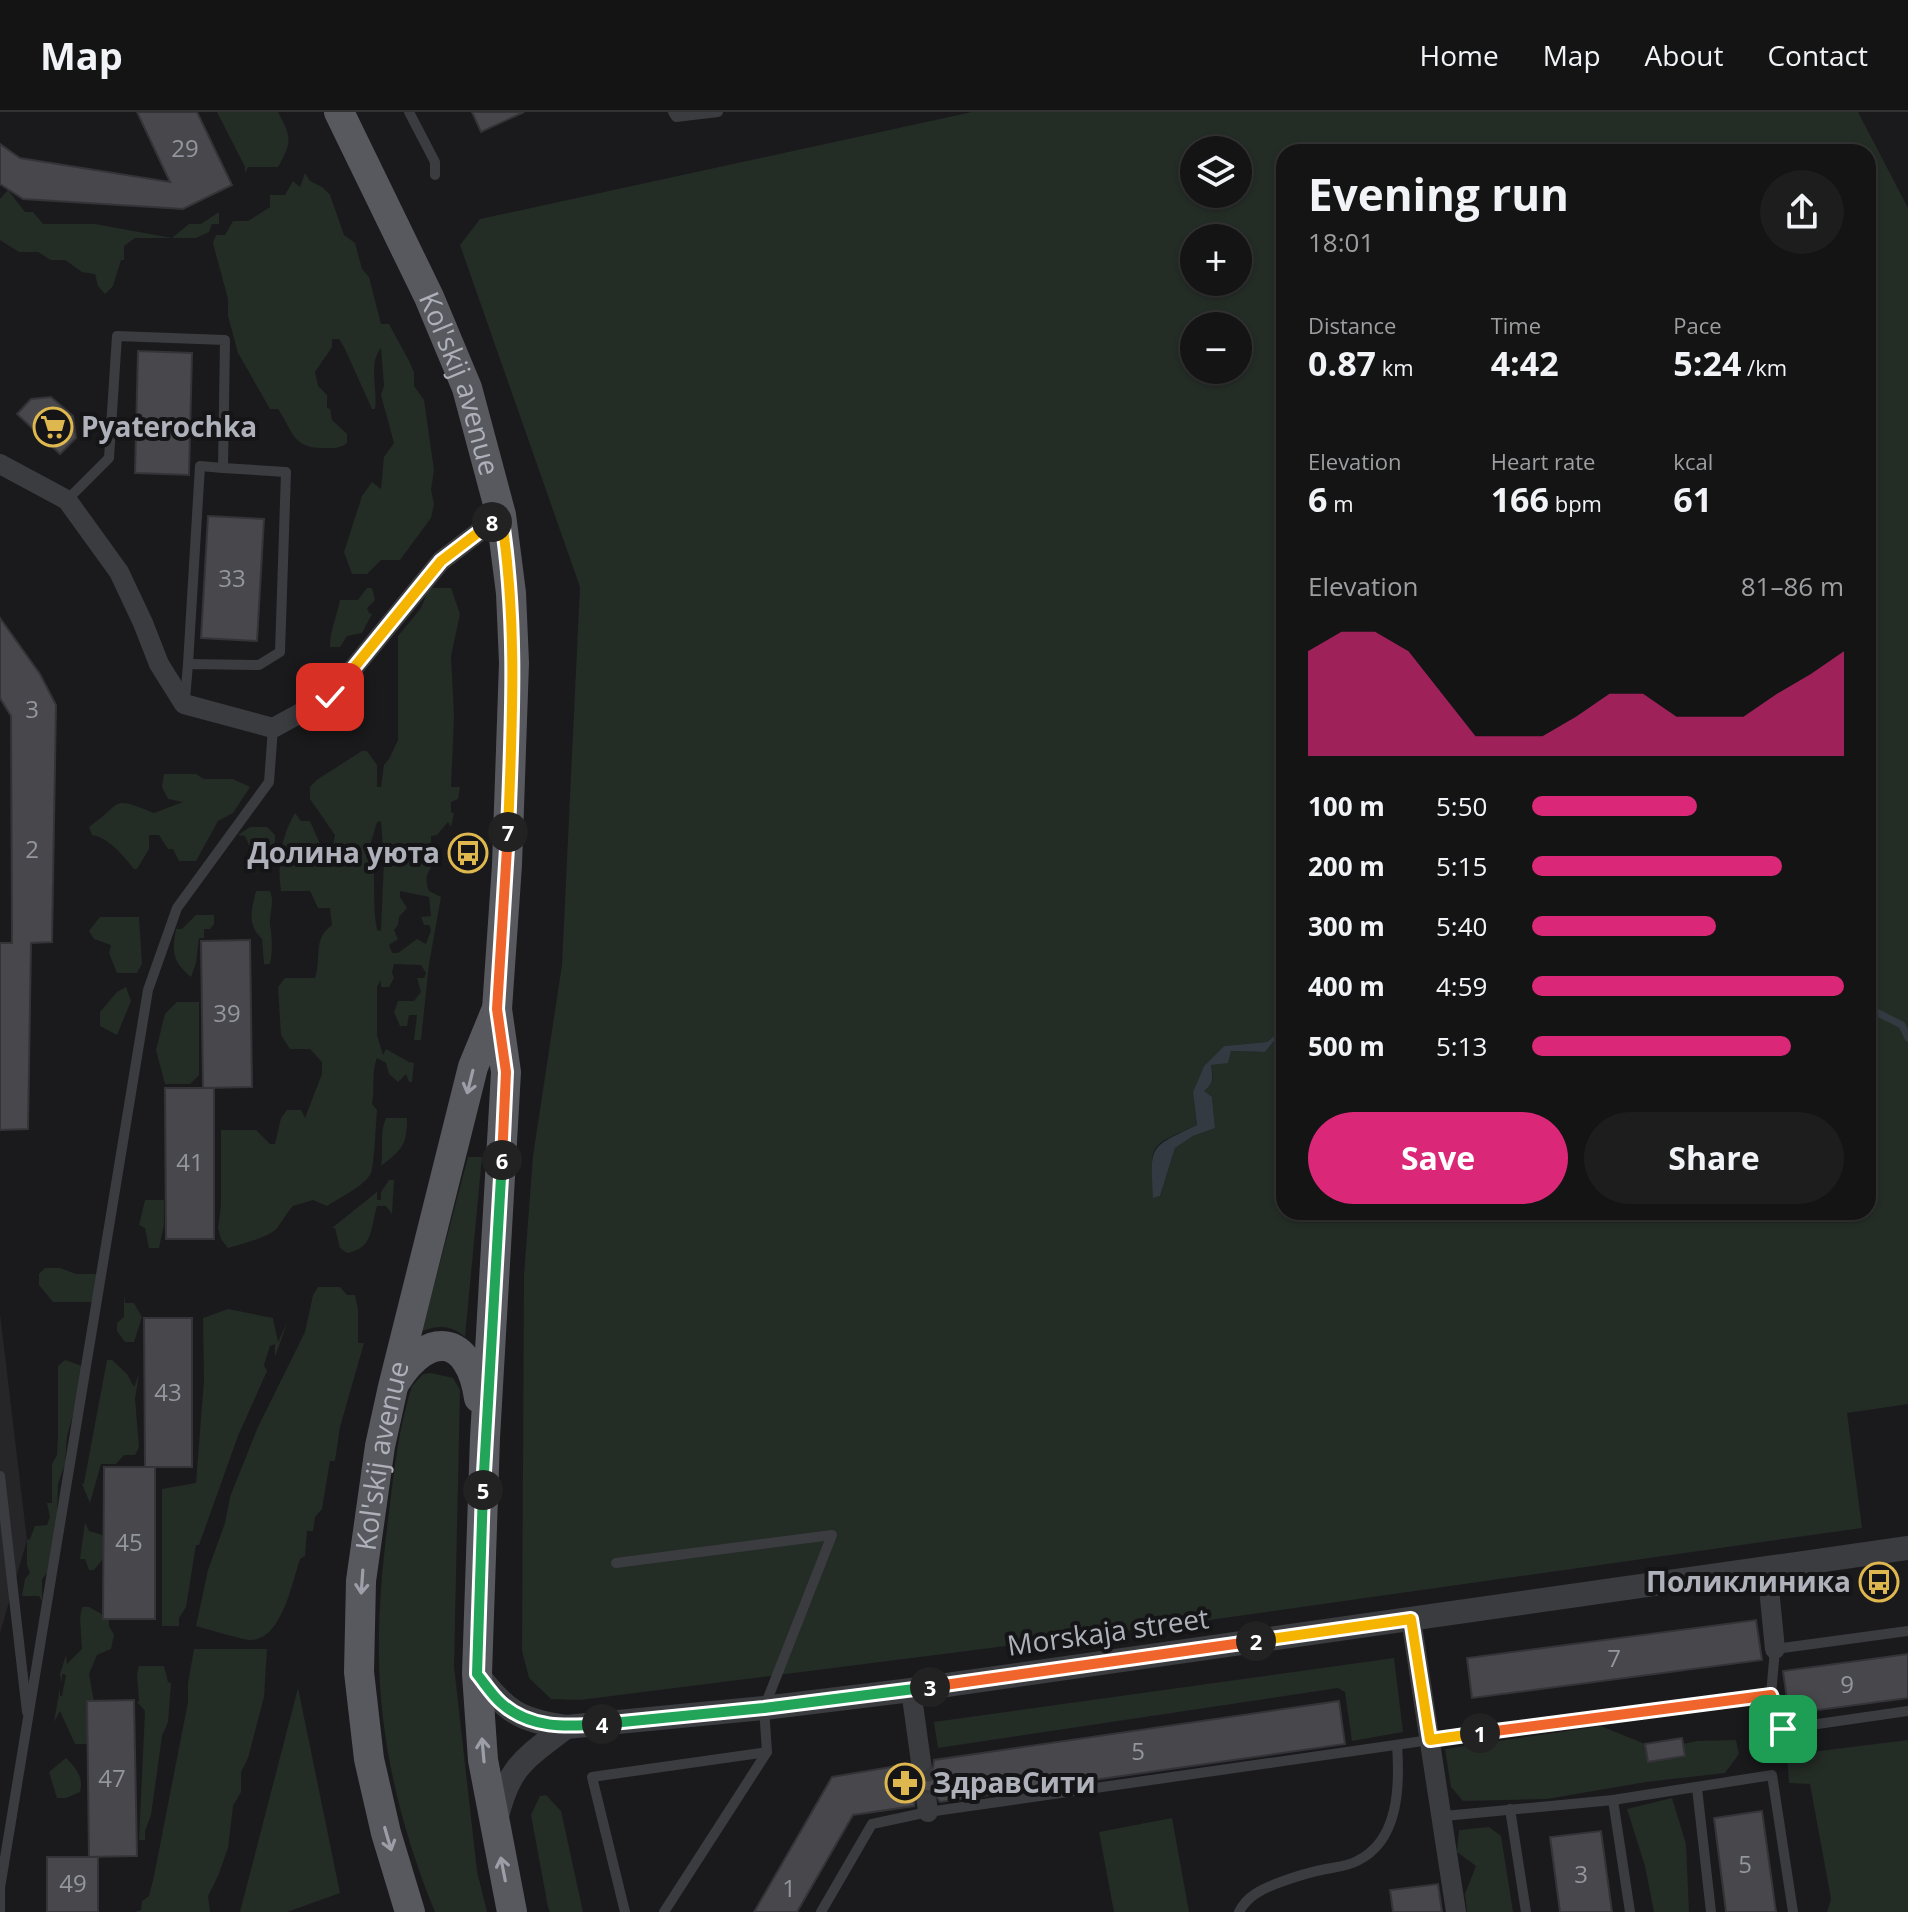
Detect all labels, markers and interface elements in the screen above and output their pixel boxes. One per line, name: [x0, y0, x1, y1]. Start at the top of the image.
text: Map: [40, 29, 123, 81]
text: Home: [1420, 36, 1499, 74]
text: Map: [1543, 36, 1601, 74]
text: About: [1645, 36, 1723, 74]
text: Contact: [1767, 36, 1868, 74]
house number: 29: [171, 131, 199, 164]
map controls: [1180, 136, 1252, 384]
button: layers: [1180, 136, 1252, 208]
text: Evening run: [1308, 164, 1569, 224]
button: share: [1760, 170, 1844, 254]
button: +: [1180, 224, 1252, 296]
text: 18:01: [1308, 224, 1374, 260]
street label: Kol'skij avenue: [411, 286, 510, 479]
text: Distance: [1308, 310, 1396, 340]
text: Time: [1491, 310, 1541, 340]
text: Pace: [1673, 310, 1722, 340]
button: −: [1180, 312, 1252, 384]
text: 0.87: [1308, 340, 1376, 386]
text: 4:42: [1491, 340, 1559, 386]
text: 5:24: [1673, 340, 1741, 386]
text: km: [1376, 352, 1414, 382]
text: /km: [1741, 352, 1787, 382]
supermarket icon: Pyaterochka: [32, 406, 74, 448]
place label: Pyaterochka: [81, 407, 257, 445]
text: Elevation: [1308, 446, 1401, 476]
text: Heart rate: [1491, 446, 1595, 476]
text: kcal: [1673, 446, 1713, 476]
text: 6: [1308, 476, 1327, 522]
text: 166: [1491, 476, 1549, 522]
text: 61: [1673, 476, 1712, 522]
text: m: [1327, 488, 1354, 518]
text: bpm: [1549, 488, 1602, 518]
pin: 8: [472, 502, 512, 542]
text: 8: [486, 507, 498, 537]
house number: 33: [218, 561, 246, 594]
text: Elevation: [1308, 568, 1418, 604]
text: 81–86 m: [1741, 568, 1844, 604]
pin: [296, 663, 364, 731]
icon: check: [308, 675, 352, 719]
house number: 3: [25, 692, 39, 725]
text: 100 m: [1308, 788, 1385, 824]
text: 5:50: [1436, 788, 1487, 824]
pin: 7: [488, 812, 528, 852]
text: 7: [502, 817, 514, 847]
house number: 2: [25, 832, 39, 865]
bus stop icon: Долина уюта: [447, 832, 489, 874]
place label: Долина уюта: [247, 833, 440, 871]
text: 200 m: [1308, 848, 1385, 884]
text: 5:15: [1436, 848, 1487, 884]
text: 300 m: [1308, 908, 1385, 944]
text: 5:40: [1436, 908, 1487, 944]
text: 400 m: [1308, 968, 1385, 1004]
text: 4:59: [1436, 968, 1487, 1004]
house number: 39: [213, 996, 241, 1029]
text: 500 m: [1308, 1028, 1385, 1064]
text: 5:13: [1436, 1028, 1487, 1064]
one-way arrow: [461, 1068, 476, 1094]
button: Save: [1308, 1112, 1568, 1204]
button: Share: [1584, 1112, 1844, 1204]
pin: 6: [482, 1140, 522, 1180]
house number: 41: [176, 1145, 204, 1178]
text: 6: [496, 1145, 508, 1175]
street label: Kol'skij avenue: [345, 1357, 417, 1553]
house number: 43: [154, 1375, 182, 1408]
pin: 5: [463, 1470, 503, 1510]
text: 5: [477, 1475, 489, 1505]
house number: 45: [115, 1525, 143, 1558]
bus stop icon: Поликлиника: [1858, 1561, 1900, 1603]
place label: Поликлиника: [1646, 1562, 1851, 1600]
one-way arrow: [354, 1568, 369, 1595]
street label: Morskaja street: [1005, 1598, 1211, 1664]
pin: 2: [1236, 1621, 1276, 1661]
text: 2: [1250, 1626, 1262, 1656]
house number: 7: [1607, 1641, 1621, 1674]
pin: 3: [910, 1667, 950, 1707]
house number: 9: [1840, 1667, 1854, 1700]
text: 3: [924, 1672, 936, 1702]
pin: [1749, 1695, 1817, 1763]
pin: 4: [582, 1704, 622, 1744]
icon: arrive: [1761, 1707, 1805, 1751]
text: 4: [596, 1709, 608, 1739]
pin: 1: [1460, 1713, 1500, 1753]
text: 1: [1474, 1718, 1486, 1748]
house number: 5: [1131, 1734, 1145, 1767]
one-way arrow: [475, 1737, 490, 1764]
house number: 47: [98, 1761, 126, 1794]
pharmacy icon: ЗдравСити: [884, 1762, 926, 1804]
place label: ЗдравСити: [933, 1763, 1096, 1801]
one-way arrow: [381, 1825, 396, 1851]
house number: 5: [1738, 1847, 1752, 1880]
one-way arrow: [495, 1857, 510, 1883]
house number: 3: [1574, 1857, 1588, 1890]
house number: 49: [59, 1866, 87, 1899]
house number: 1: [782, 1871, 796, 1904]

